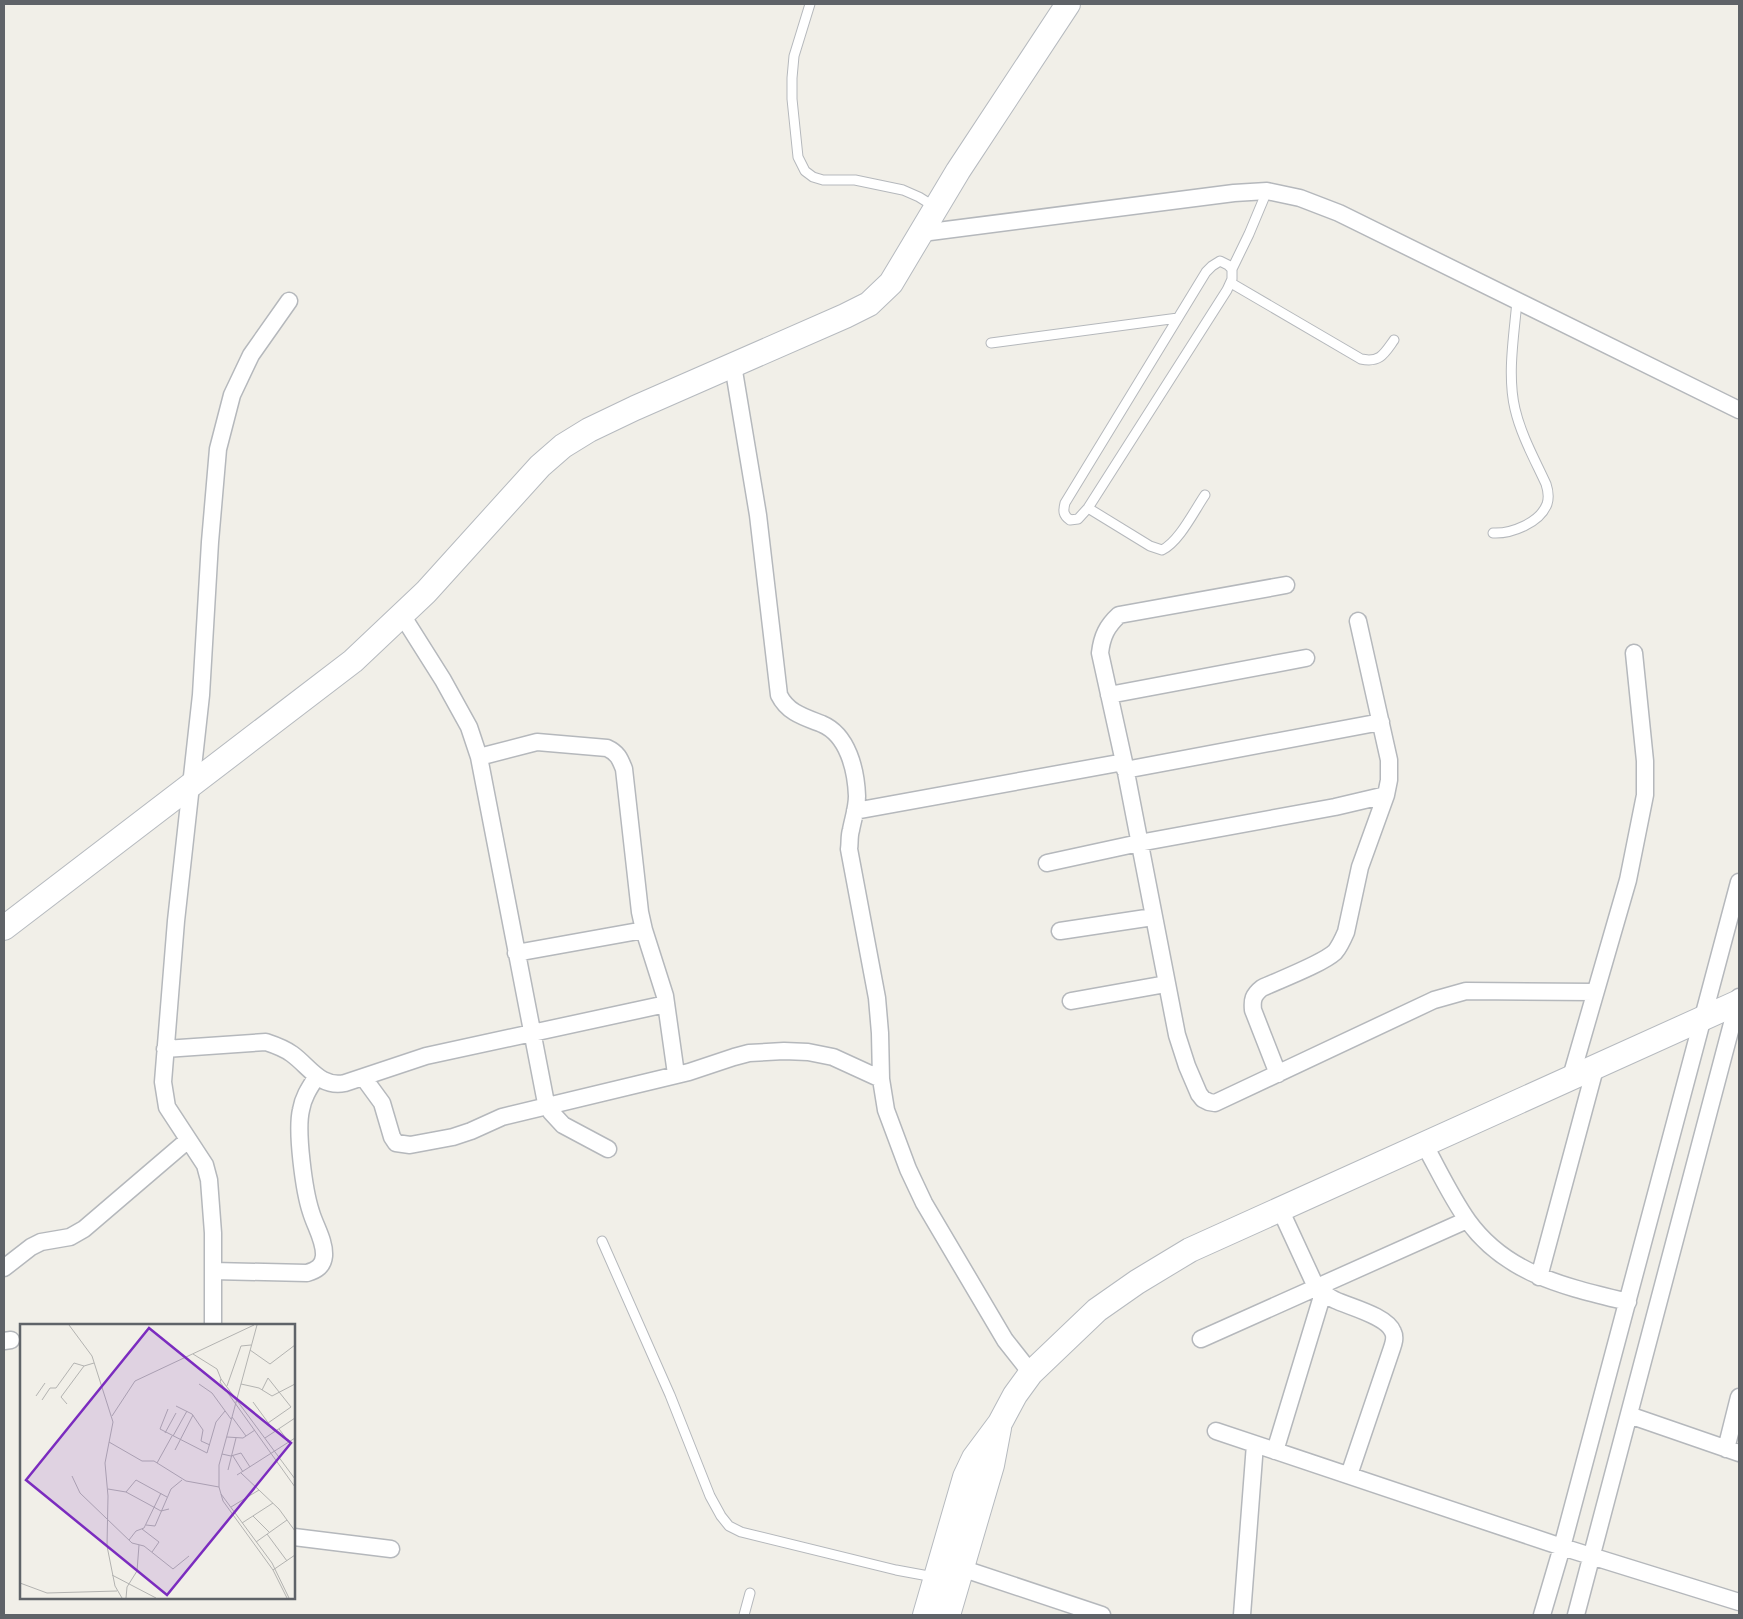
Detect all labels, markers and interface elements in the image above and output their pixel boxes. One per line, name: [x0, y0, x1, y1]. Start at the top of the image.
inset map: [20, 1324, 295, 1599]

